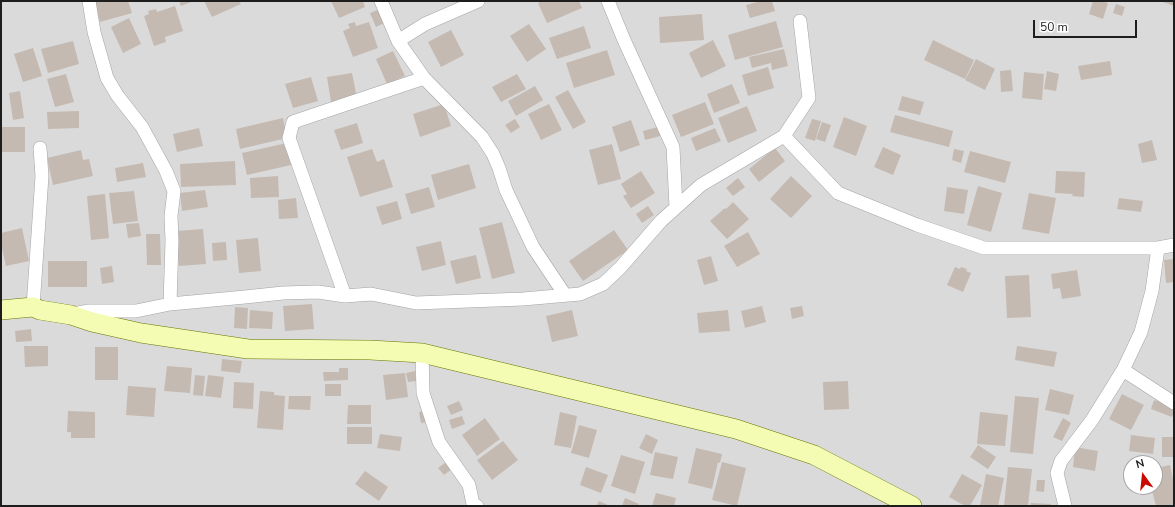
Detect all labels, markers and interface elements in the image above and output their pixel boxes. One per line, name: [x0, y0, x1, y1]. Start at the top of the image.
scale bar: [1035, 12, 1139, 38]
text: 50 m: [1040, 19, 1068, 35]
north arrow: [1123, 455, 1163, 495]
text: N: [1134, 456, 1146, 472]

